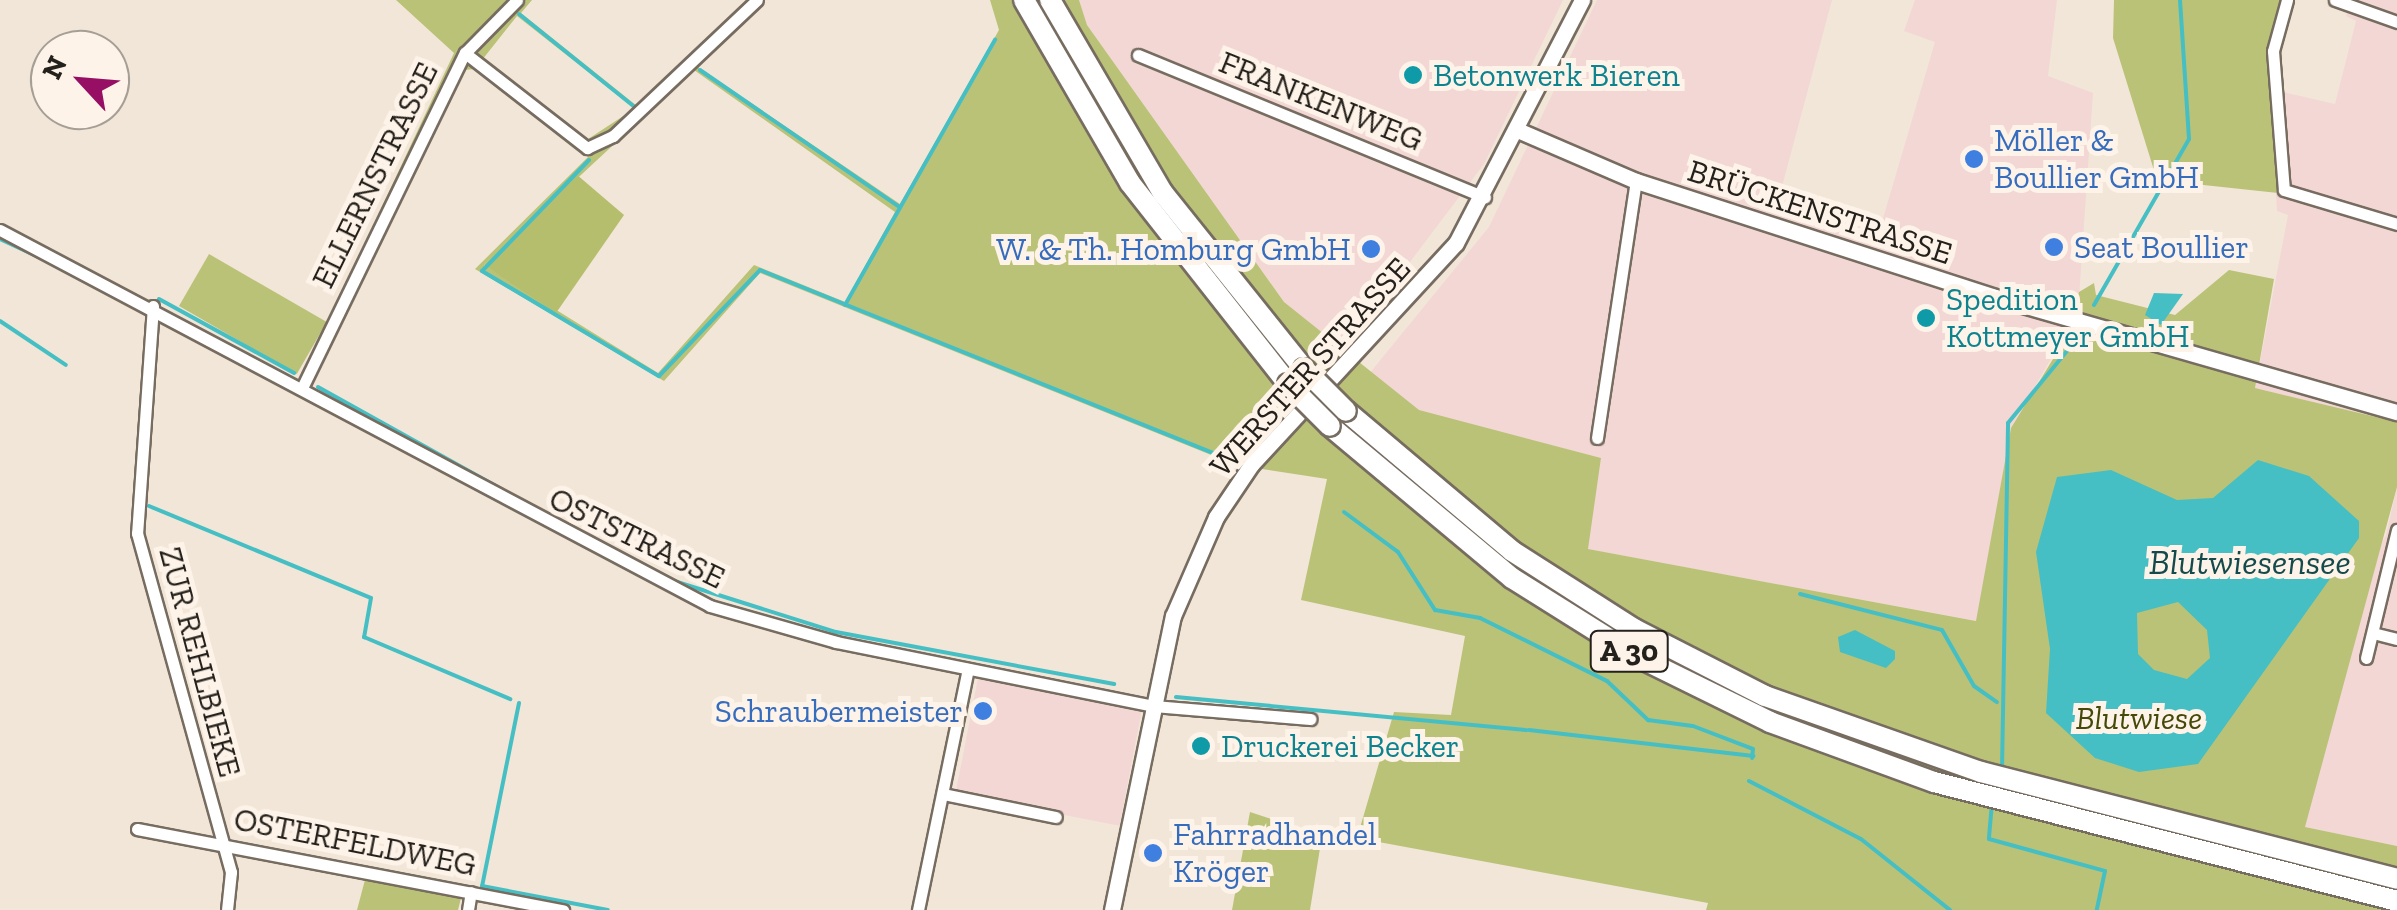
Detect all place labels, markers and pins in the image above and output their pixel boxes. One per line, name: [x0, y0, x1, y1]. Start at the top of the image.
place label: Betonwerk Bieren: [1433, 56, 1680, 94]
marker: Betonwerk Bieren: [1402, 64, 1424, 86]
place label: Möller & Boullier GmbH: [1994, 122, 2200, 197]
marker: Möller & Boullier GmbH: [1963, 148, 1985, 170]
place label: Seat Boullier: [2074, 228, 2249, 266]
place label: W. & Th. Homburg GmbH: [996, 230, 1351, 268]
marker: Seat Boullier: [2043, 236, 2065, 258]
marker: W. & Th. Homburg GmbH: [1360, 238, 1382, 260]
place label: Spedition Kottmeyer GmbH: [1946, 281, 2190, 356]
marker: Spedition Kottmeyer GmbH: [1915, 307, 1937, 329]
place label: Schraubermeister: [715, 692, 963, 730]
marker: Schraubermeister: [972, 700, 994, 722]
place label: Druckerei Becker: [1221, 727, 1459, 765]
marker: Druckerei Becker: [1190, 735, 1212, 757]
place label: Fahrradhandel Kröger: [1173, 816, 1377, 891]
marker: Fahrradhandel Kröger: [1142, 842, 1164, 864]

